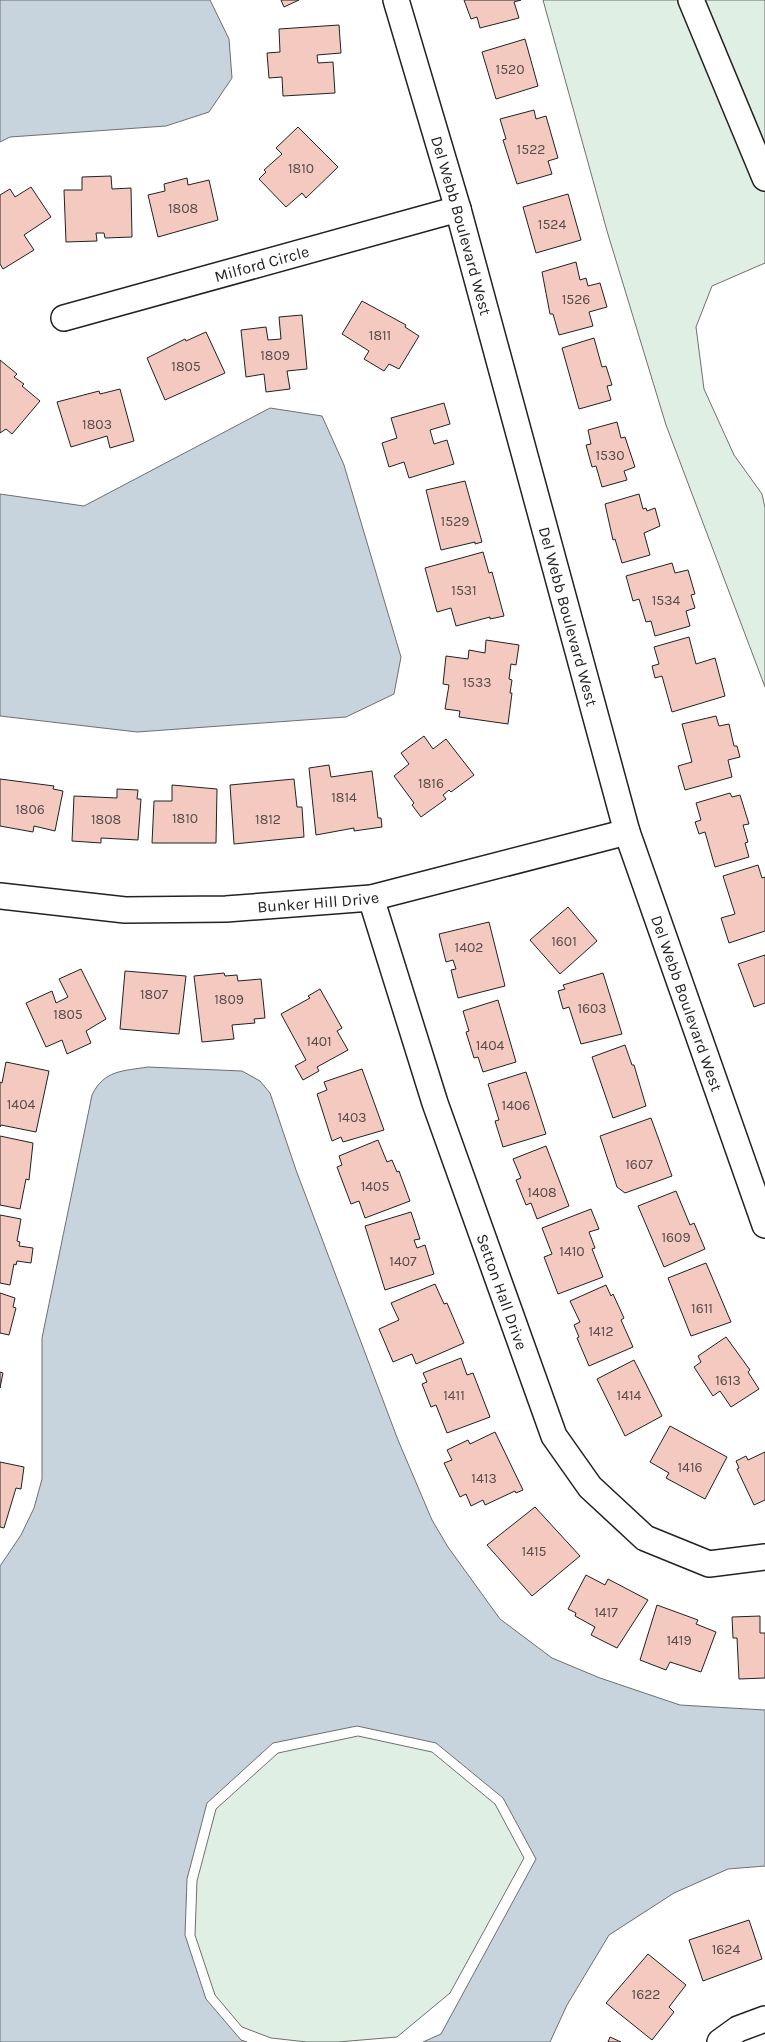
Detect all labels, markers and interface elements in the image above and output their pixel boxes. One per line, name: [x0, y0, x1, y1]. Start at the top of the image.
house number: 1520: [496, 61, 524, 78]
street label: Del Webb Boulevard West: [427, 134, 495, 317]
house number: 1522: [517, 141, 545, 158]
house number: 1810: [288, 160, 314, 177]
house number: 1808: [168, 200, 198, 217]
house number: 1524: [538, 216, 566, 233]
street label: Milford Circle: [212, 242, 311, 286]
house number: 1526: [562, 291, 590, 308]
house number: 1811: [369, 327, 391, 344]
house number: 1809: [260, 347, 290, 364]
house number: 1805: [171, 358, 201, 375]
house number: 1803: [82, 416, 112, 433]
house number: 1530: [595, 447, 625, 464]
house number: 1529: [441, 513, 469, 530]
street label: Del Webb Boulevard West: [535, 524, 601, 708]
house number: 1531: [451, 582, 477, 599]
house number: 1534: [652, 592, 680, 609]
house number: 1533: [462, 674, 492, 691]
house number: 1816: [418, 775, 444, 792]
house number: 1814: [331, 789, 357, 806]
house number: 1806: [15, 801, 45, 818]
house number: 1810: [172, 810, 198, 827]
house number: 1808: [91, 811, 121, 828]
house number: 1812: [255, 811, 281, 828]
street label: Bunker Hill Drive: [257, 887, 381, 917]
street label: Del Webb Boulevard West: [647, 913, 726, 1094]
house number: 1601: [551, 933, 577, 950]
house number: 1402: [455, 939, 483, 956]
house number: 1807: [140, 986, 168, 1003]
house number: 1809: [214, 991, 244, 1008]
house number: 1603: [577, 1000, 607, 1017]
house number: 1805: [53, 1006, 83, 1023]
house number: 1401: [306, 1033, 332, 1050]
house number: 1404: [476, 1037, 504, 1054]
house number: 1404: [7, 1096, 35, 1113]
house number: 1406: [502, 1097, 530, 1114]
house number: 1403: [337, 1109, 367, 1126]
house number: 1607: [625, 1156, 653, 1173]
house number: 1405: [361, 1178, 389, 1195]
house number: 1408: [527, 1184, 557, 1201]
house number: 1609: [661, 1229, 691, 1246]
street label: Setton Hall Drive: [472, 1231, 531, 1352]
house number: 1410: [559, 1243, 585, 1260]
house number: 1407: [389, 1253, 417, 1270]
house number: 1611: [691, 1300, 713, 1317]
house number: 1412: [588, 1323, 614, 1340]
house number: 1613: [715, 1372, 741, 1389]
house number: 1411: [443, 1387, 465, 1404]
house number: 1414: [617, 1387, 642, 1404]
house number: 1416: [677, 1459, 703, 1476]
house number: 1413: [471, 1470, 497, 1487]
house number: 1415: [522, 1543, 547, 1560]
house number: 1417: [594, 1604, 618, 1621]
house number: 1419: [666, 1632, 692, 1649]
house number: 1624: [712, 1941, 740, 1958]
house number: 1622: [632, 1986, 660, 2003]

